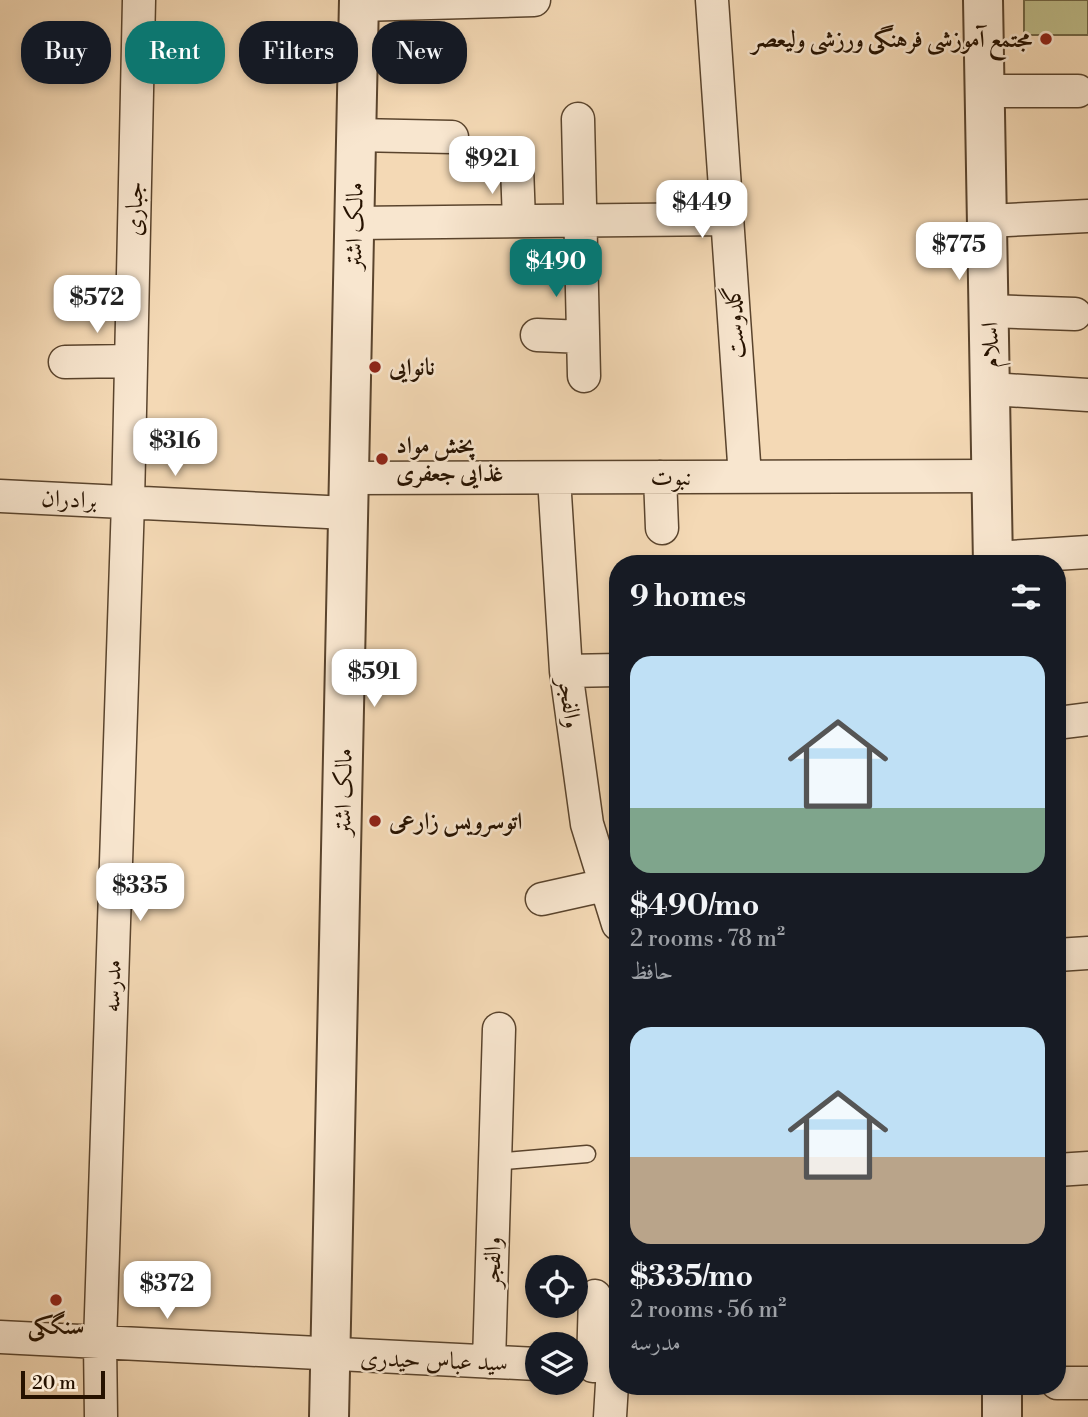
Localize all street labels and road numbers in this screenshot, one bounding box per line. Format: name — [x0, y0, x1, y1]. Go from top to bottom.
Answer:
street label: جباری — [120, 181, 150, 237]
street label: مالک اشتر — [339, 182, 371, 273]
street label: گلدوست — [716, 284, 753, 360]
street label: اسلام — [976, 321, 1011, 368]
street label: نبوت — [650, 463, 692, 493]
street label: برادران — [40, 484, 98, 516]
street label: والفجر — [550, 673, 587, 730]
street label: مالک اشتر — [328, 748, 360, 839]
street label: مدرسه — [97, 959, 129, 1013]
street label: والفجر — [477, 1236, 509, 1291]
street label: سید عباس حیدری — [359, 1343, 508, 1379]

